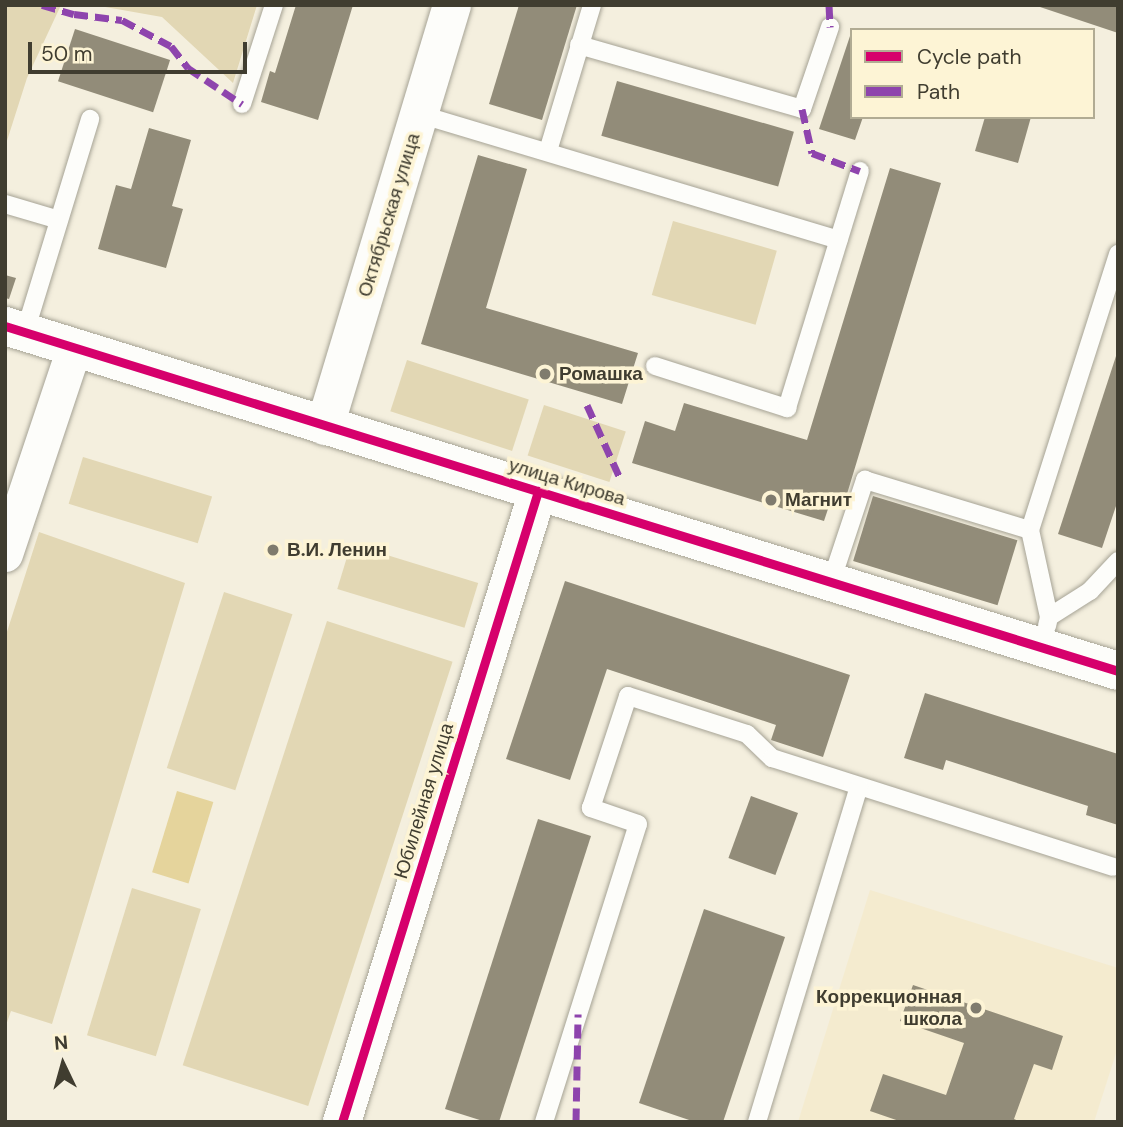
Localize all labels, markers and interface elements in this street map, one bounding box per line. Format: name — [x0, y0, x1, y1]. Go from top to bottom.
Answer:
scale bar — [32, 28, 250, 72]
legend — [850, 28, 1095, 119]
text: 50 m — [41, 40, 92, 68]
text: Cycle path — [917, 43, 1022, 71]
text: Path — [917, 78, 960, 106]
street label: Октябрьская улица — [353, 130, 425, 300]
place label: Ромашка — [559, 363, 643, 385]
marker: Ромашка — [537, 366, 553, 382]
street label: улица Кирова — [506, 453, 628, 511]
place label: Магнит — [785, 489, 852, 511]
marker: Магнит — [763, 492, 779, 508]
place label: В.И. Ленин — [287, 539, 387, 561]
marker: В.И. Ленин — [265, 542, 281, 558]
street label: Юбилейная улица — [389, 720, 459, 882]
place label: Коррекционная школа — [816, 986, 962, 1030]
marker: Коррекционная школа — [968, 1000, 984, 1016]
north arrow — [28, 1029, 98, 1099]
text: N — [53, 1030, 69, 1056]

